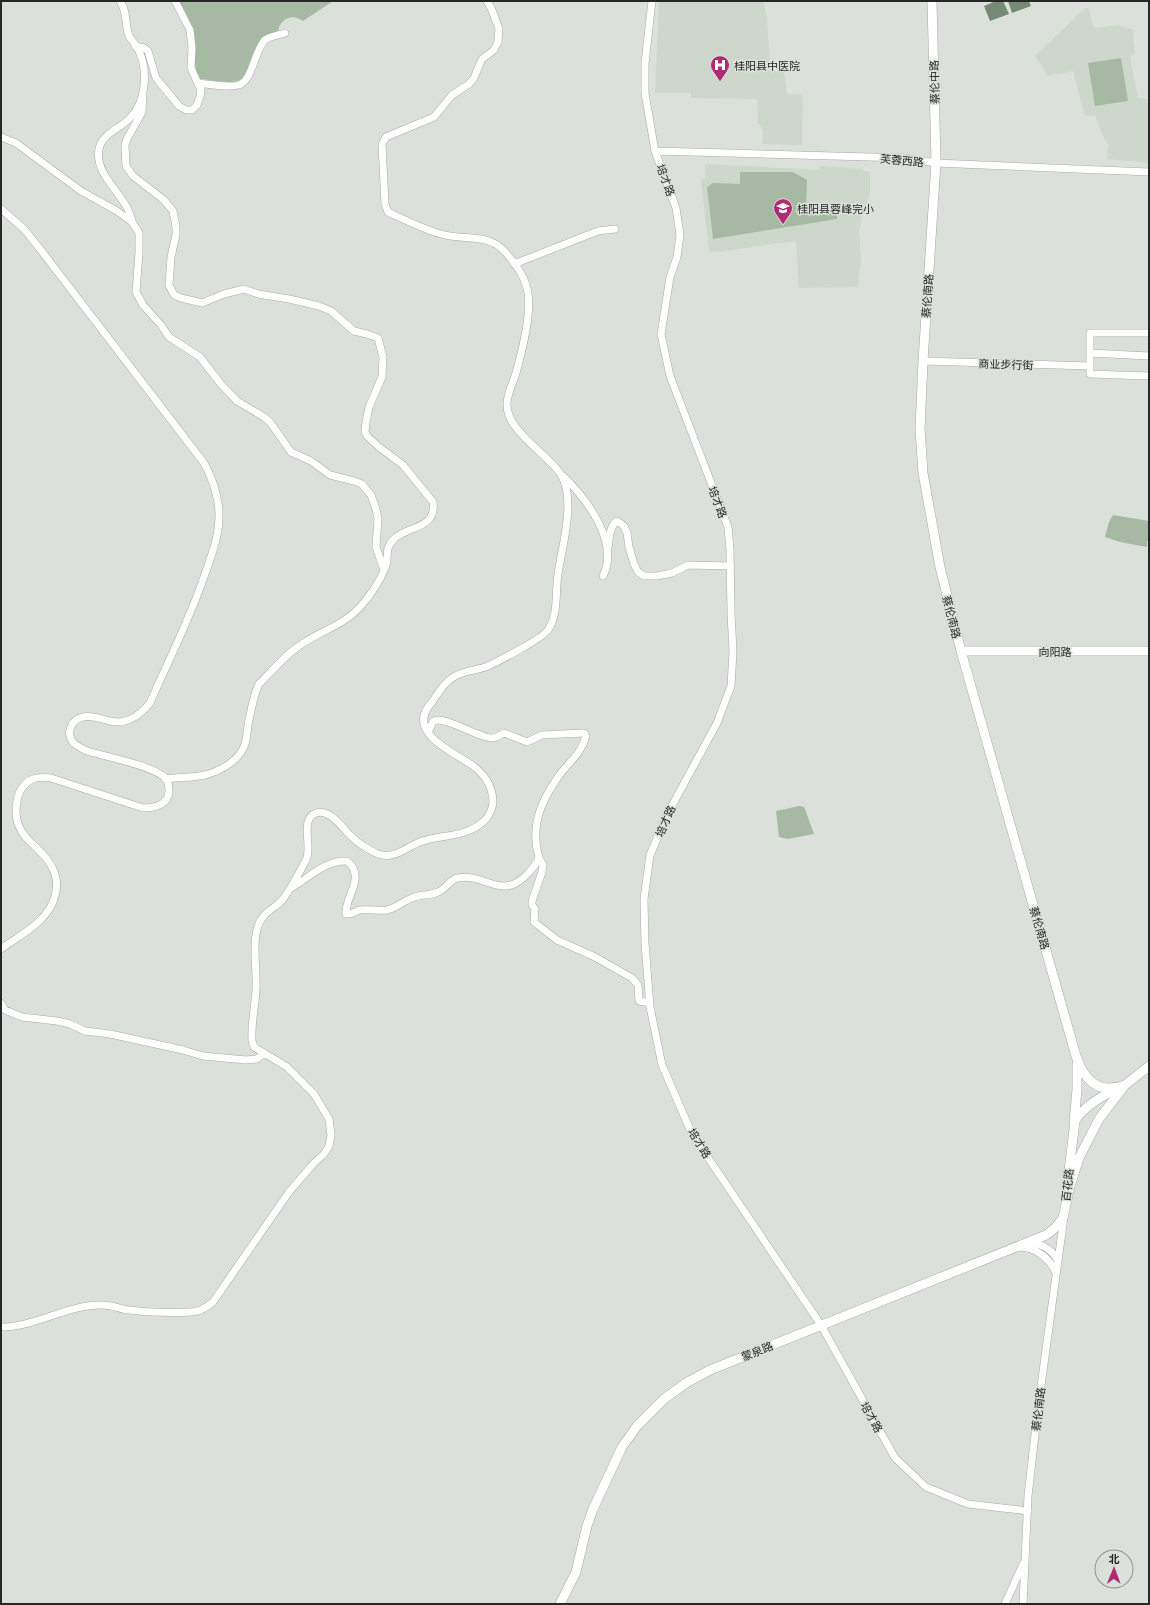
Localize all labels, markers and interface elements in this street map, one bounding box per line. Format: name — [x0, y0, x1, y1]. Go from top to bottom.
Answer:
hospital icon: 桂阳县中医院 — [709, 54, 731, 82]
place label: 桂阳县中医院 — [734, 59, 800, 72]
street label: 蔡伦中路 — [927, 60, 941, 104]
street label: 芙蓉西路 — [880, 152, 924, 168]
street label: 培才路 — [654, 162, 678, 198]
school or university icon: 桂阳县蓉峰完小 — [772, 197, 794, 225]
place label: 桂阳县蓉峰完小 — [797, 202, 874, 215]
street label: 蔡伦南路 — [919, 274, 935, 318]
street label: 商业步行街 — [978, 357, 1034, 371]
street label: 培才路 — [706, 484, 730, 520]
street label: 蔡伦南路 — [940, 594, 964, 640]
street label: 向阳路 — [1039, 645, 1072, 658]
street label: 培才路 — [652, 803, 678, 839]
street label: 蔡伦南路 — [1028, 905, 1052, 951]
street label: 培才路 — [686, 1126, 714, 1160]
street label: 百花路 — [1059, 1168, 1075, 1202]
street label: 蒙泉路 — [739, 1339, 775, 1363]
street label: 蔡伦南路 — [1029, 1386, 1047, 1432]
street label: 培才路 — [858, 1399, 886, 1435]
north arrow — [1094, 1549, 1134, 1589]
text: 北 — [1109, 1552, 1120, 1565]

